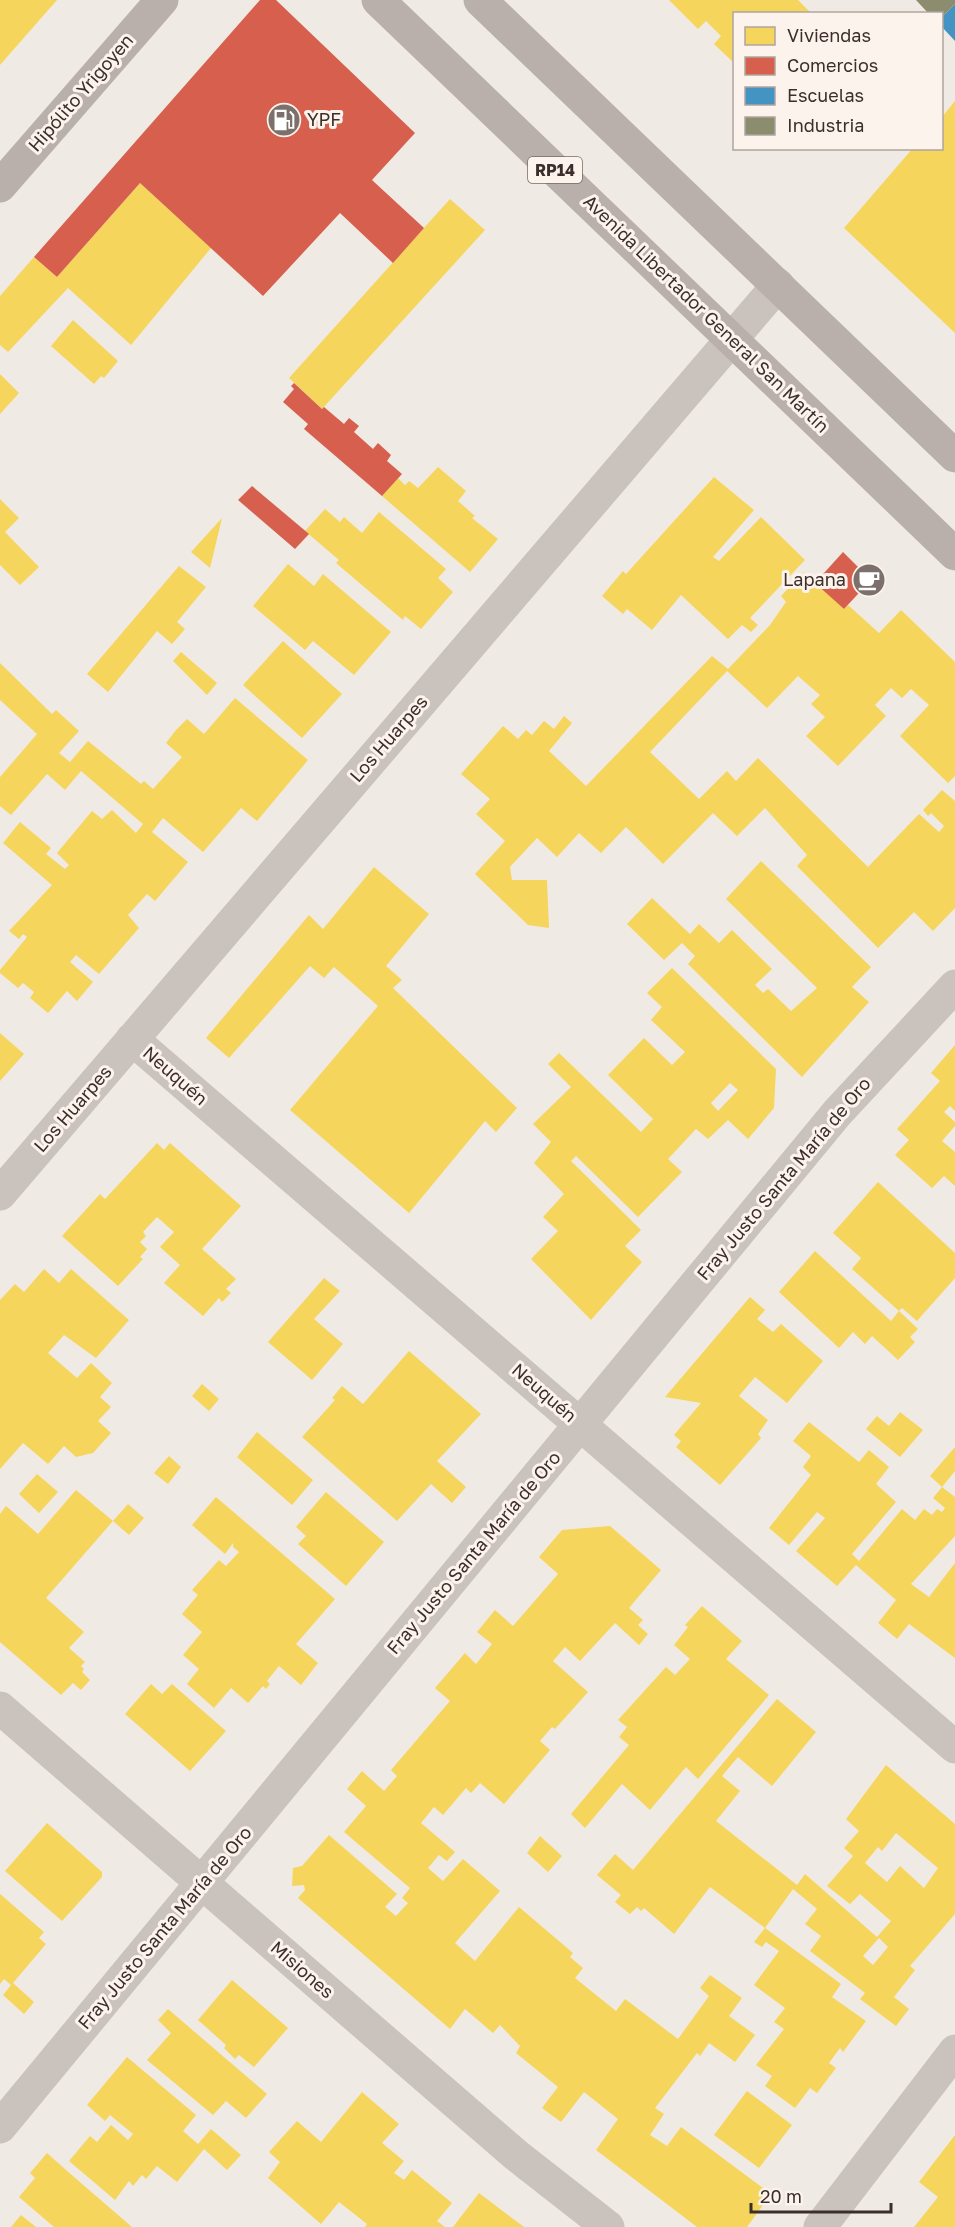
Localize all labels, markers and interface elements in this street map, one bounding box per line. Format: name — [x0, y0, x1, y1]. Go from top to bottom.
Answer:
legend — [733, 12, 943, 150]
text: Viviendas — [787, 24, 871, 46]
street label: Hipólito Yrigoyen — [23, 29, 137, 156]
text: Comercios — [787, 54, 878, 76]
text: Escuelas — [787, 84, 864, 106]
fuel station icon: YPF — [266, 102, 302, 138]
place label: YPF — [307, 108, 341, 130]
text: Industria — [787, 114, 864, 136]
road number: RP14 — [528, 157, 582, 183]
street label: Avenida Libertador General San Martín — [579, 190, 834, 437]
cafe icon: Lapana — [851, 562, 887, 598]
place label: Lapana — [783, 568, 846, 590]
street label: Los Huarpes — [345, 690, 432, 786]
street label: Neuquén — [139, 1041, 212, 1109]
street label: Los Huarpes — [29, 1060, 116, 1156]
street label: Fray Justo Santa María de Oro — [692, 1072, 875, 1284]
street label: Neuquén — [508, 1358, 581, 1426]
street label: Fray Justo Santa María de Oro — [382, 1446, 565, 1658]
street label: Fray Justo Santa María de Oro — [73, 1821, 256, 2033]
street label: Misiones — [267, 1936, 339, 2003]
scale bar — [751, 2176, 890, 2214]
text: 20 m — [760, 2185, 802, 2207]

